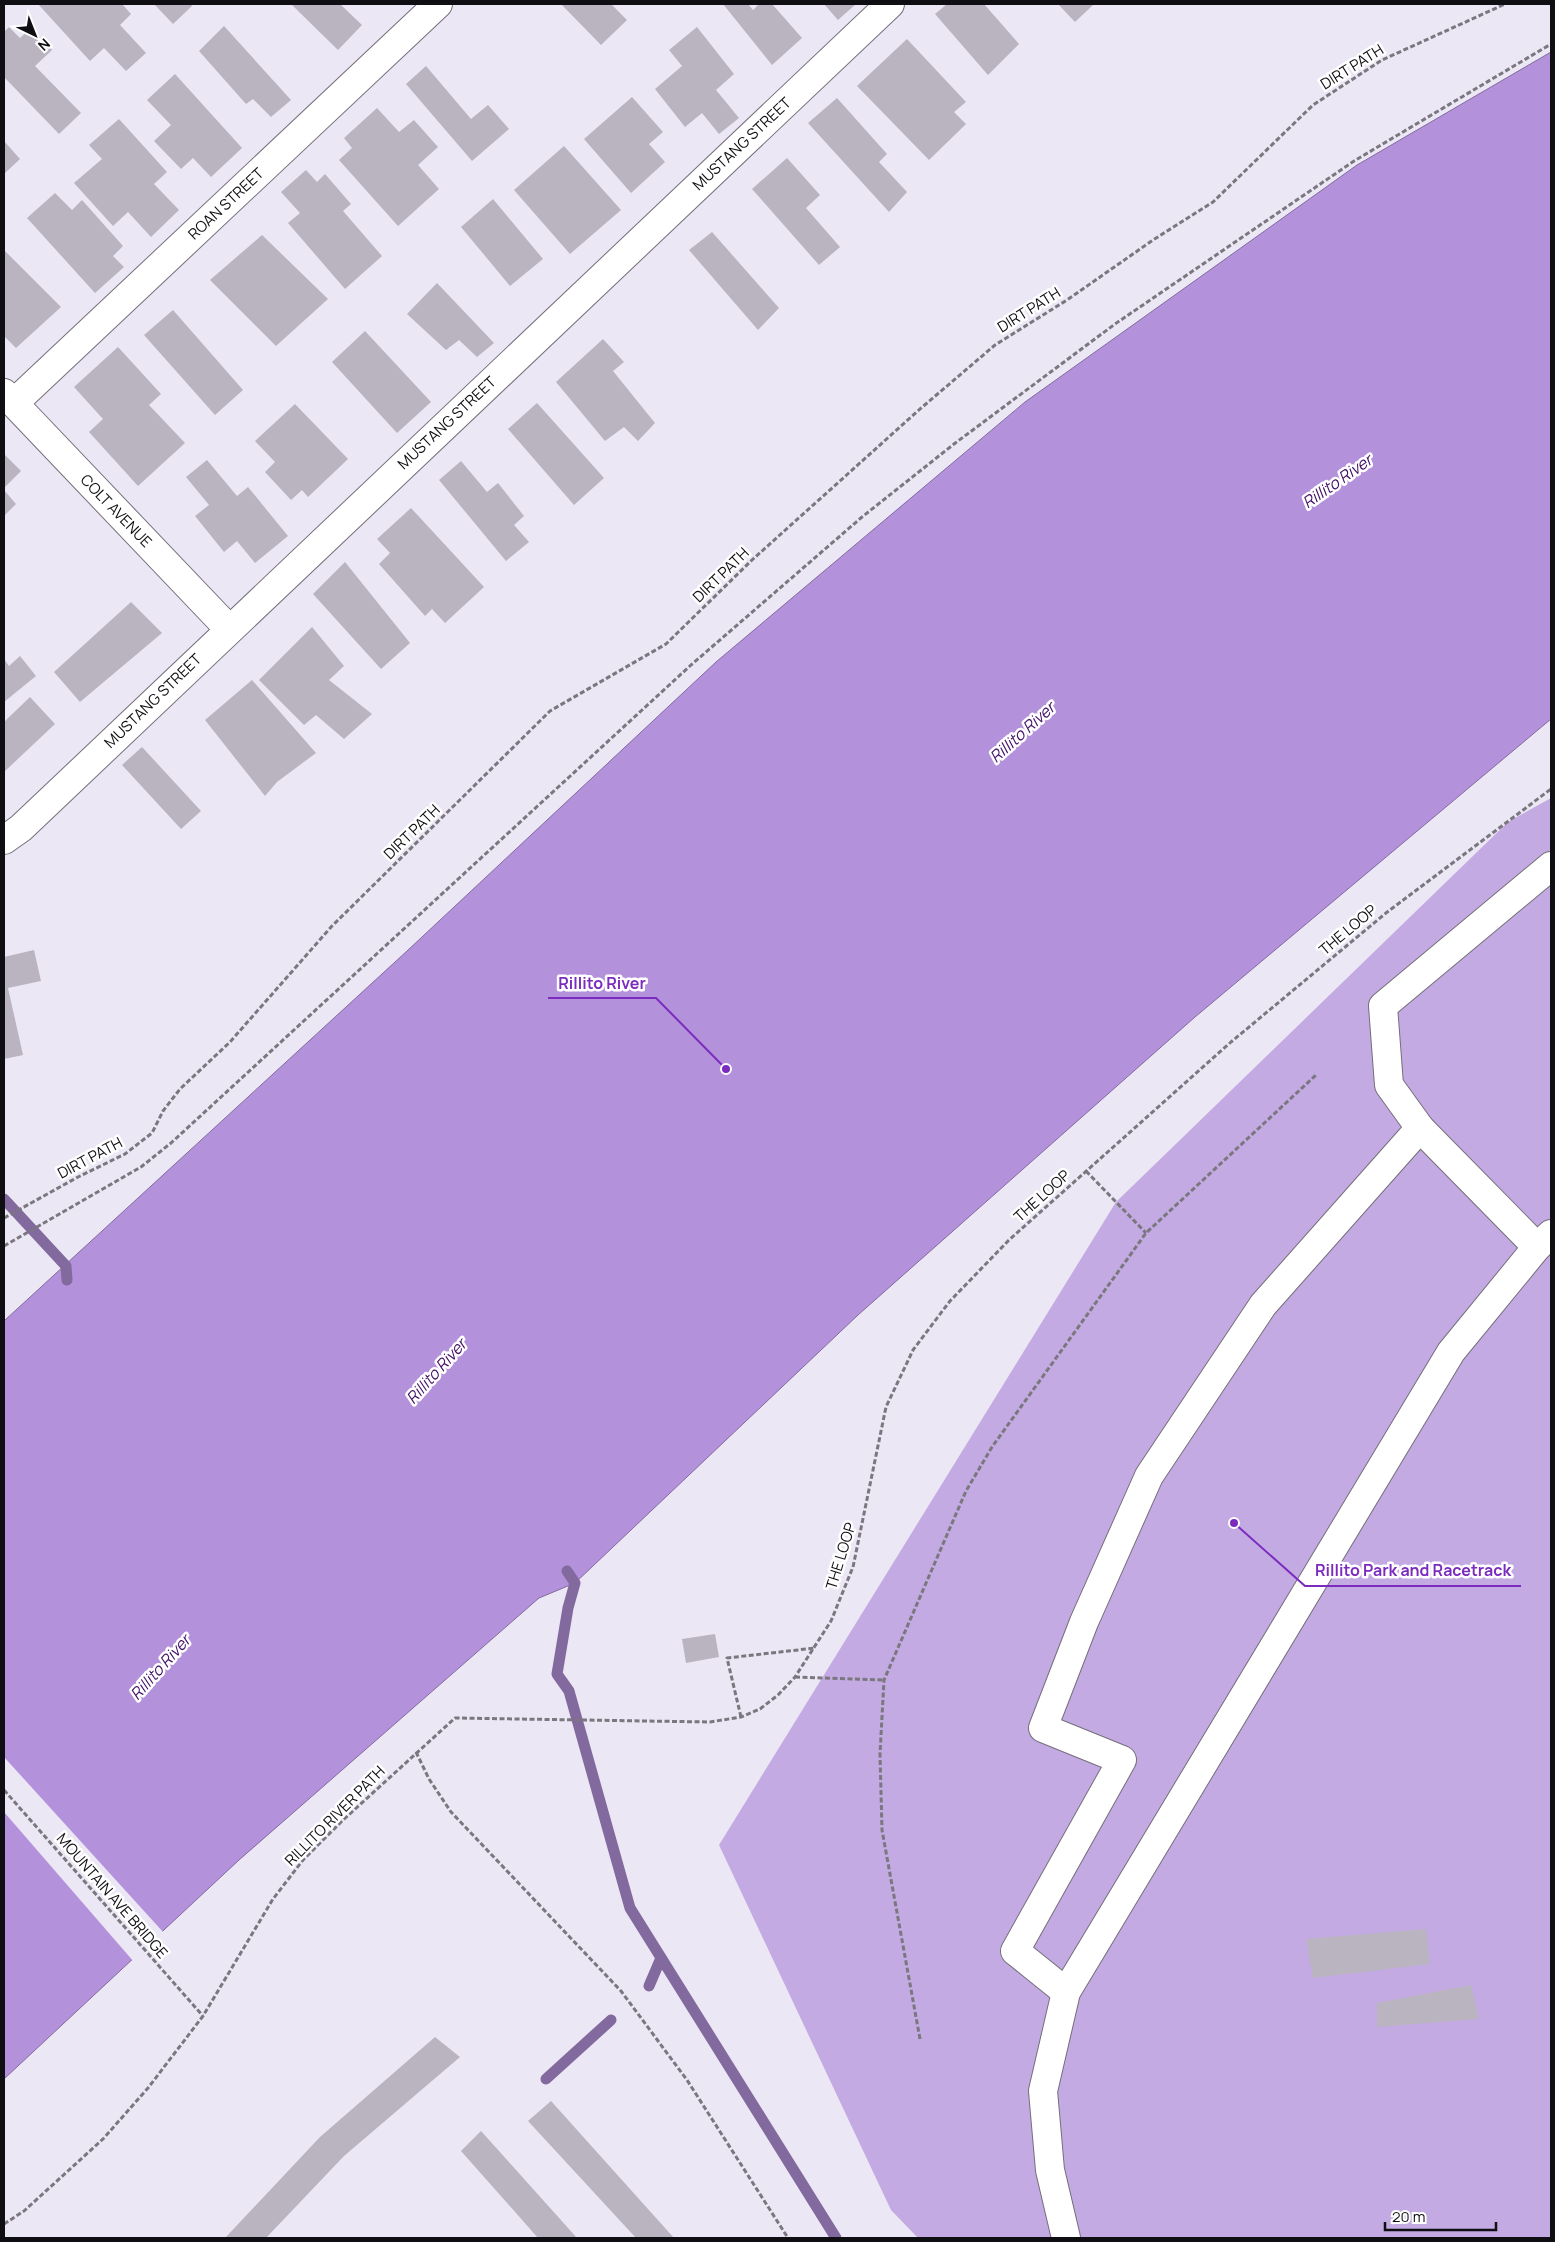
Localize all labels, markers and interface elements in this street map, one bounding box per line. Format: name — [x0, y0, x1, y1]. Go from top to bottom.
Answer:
north arrow — [10, 10, 60, 60]
text: N — [34, 34, 54, 55]
street label: DIRT PATH — [1316, 39, 1387, 94]
street label: MUSTANG STREET — [688, 92, 796, 195]
street label: ROAN STREET — [183, 163, 268, 244]
street label: DIRT PATH — [993, 282, 1064, 337]
street label: MUSTANG STREET — [393, 371, 501, 474]
water label: Rillito River — [1298, 448, 1378, 513]
street label: COLT AVENUE — [76, 469, 157, 552]
street label: DIRT PATH — [688, 543, 753, 607]
street label: MUSTANG STREET — [99, 649, 206, 753]
water label: Rillito River — [985, 695, 1061, 767]
street label: DIRT PATH — [379, 800, 444, 864]
street label: THE LOOP — [1315, 899, 1381, 960]
callout: Rillito River — [548, 967, 656, 998]
text: Rillito River — [558, 972, 646, 994]
street label: DIRT PATH — [54, 1132, 126, 1183]
street label: THE LOOP — [1009, 1165, 1074, 1226]
water label: Rillito River — [401, 1332, 473, 1408]
street label: THE LOOP — [820, 1520, 861, 1592]
callout: Rillito Park and Racetrack — [1305, 1555, 1521, 1586]
text: Rillito Park and Racetrack — [1315, 1559, 1511, 1581]
water label: Rillito River — [125, 1628, 197, 1704]
street label: RILLITO RIVER PATH — [280, 1761, 389, 1870]
street label: MOUNTAIN AVE BRIDGE — [52, 1829, 173, 1963]
scale bar — [1385, 2200, 1496, 2232]
text: 20 m — [1392, 2206, 1425, 2227]

